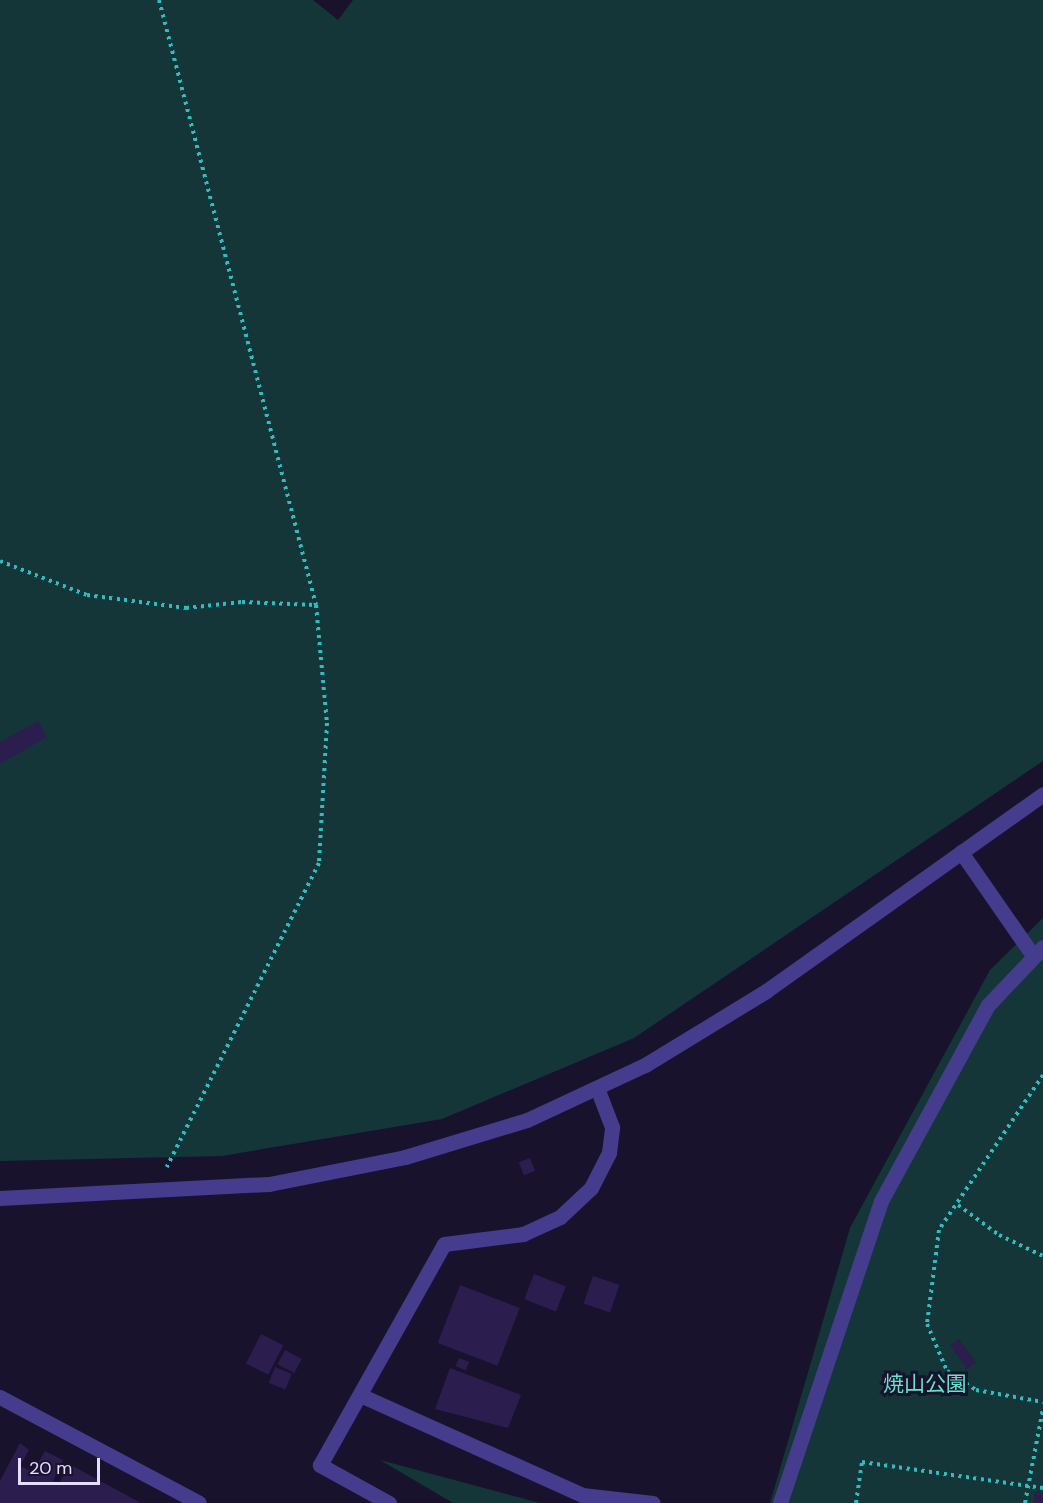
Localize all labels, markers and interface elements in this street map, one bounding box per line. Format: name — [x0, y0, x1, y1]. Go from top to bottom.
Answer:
park label: 焼山公園 — [883, 1371, 967, 1397]
scale bar — [21, 1446, 104, 1484]
text: 20 m — [29, 1456, 72, 1480]

